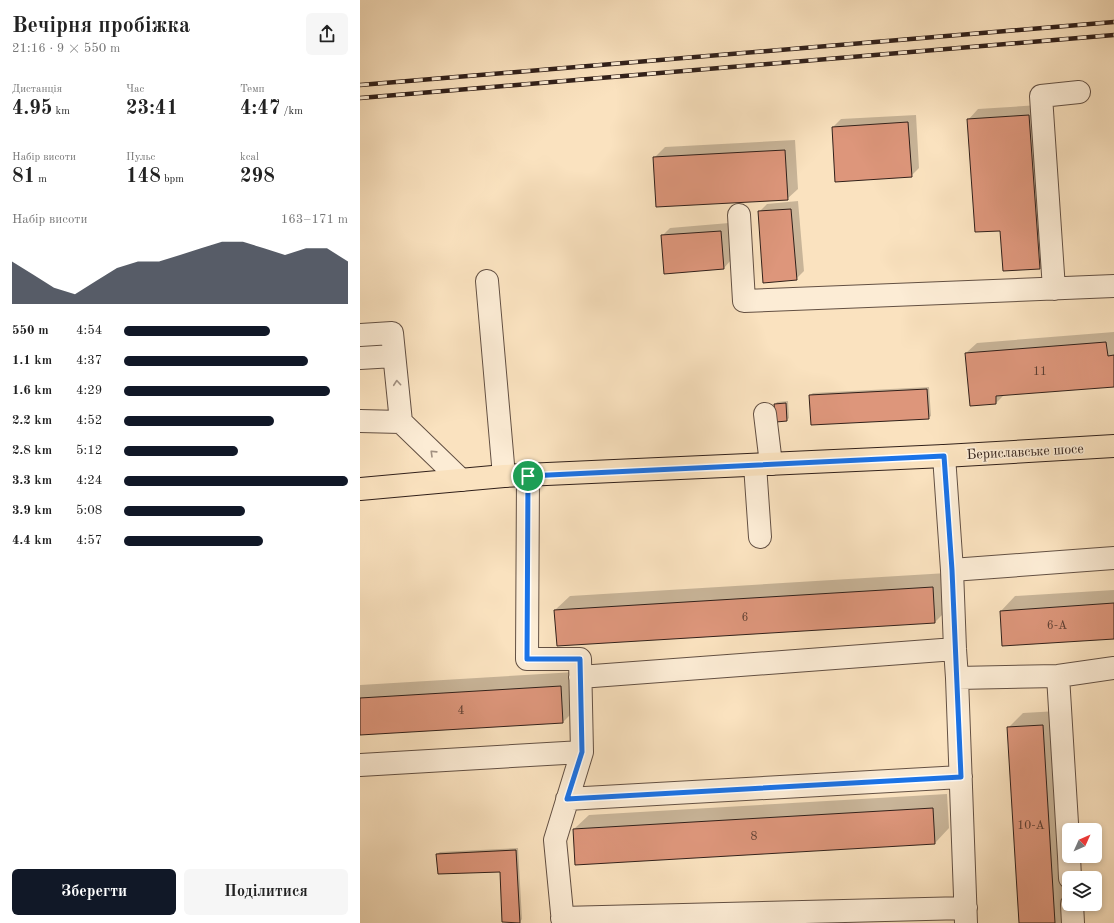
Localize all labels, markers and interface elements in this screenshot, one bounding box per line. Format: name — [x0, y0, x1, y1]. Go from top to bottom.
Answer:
button: share — [306, 13, 348, 55]
text: Вечірня пробіжка — [12, 15, 190, 37]
text: 21:16 · 9 × 550 m — [12, 42, 120, 55]
text: Дистанція — [12, 84, 62, 95]
text: Час — [126, 84, 144, 95]
text: Темп — [240, 84, 265, 95]
text: 4.95 — [12, 99, 52, 119]
text: 23:41 — [126, 99, 178, 119]
text: 4:47 — [240, 99, 280, 119]
text: km — [52, 106, 70, 117]
text: /km — [280, 106, 303, 117]
text: Набір висоти — [12, 152, 76, 163]
text: Пульс — [126, 152, 155, 163]
text: kcal — [240, 152, 259, 163]
text: 81 — [12, 167, 35, 187]
text: 148 — [126, 167, 161, 187]
text: 298 — [240, 167, 275, 187]
text: m — [35, 174, 47, 185]
text: bpm — [161, 174, 184, 185]
text: Набір висоти — [12, 213, 87, 226]
text: 163–171 m — [281, 213, 348, 226]
text: 550 m — [12, 324, 49, 337]
text: 4:54 — [76, 324, 102, 337]
text: 1.1 km — [12, 354, 52, 367]
text: 4:37 — [76, 354, 102, 367]
house number: 11 — [1033, 366, 1047, 378]
one-way arrow — [393, 380, 402, 386]
text: 1.6 km — [12, 384, 52, 397]
text: 4:29 — [76, 384, 102, 397]
text: 2.2 km — [12, 414, 52, 427]
text: 4:52 — [76, 414, 102, 427]
street label: Бериславське шосе — [966, 442, 1084, 462]
text: 2.8 km — [12, 444, 52, 457]
text: 5:12 — [76, 444, 102, 457]
one-way arrow — [430, 450, 438, 458]
pin — [511, 459, 545, 493]
icon: arrive — [517, 465, 539, 487]
text: 3.3 km — [12, 474, 52, 487]
text: 4:24 — [76, 474, 102, 487]
text: 3.9 km — [12, 504, 52, 517]
text: 5:08 — [76, 504, 102, 517]
text: 4.4 km — [12, 534, 52, 547]
text: 4:57 — [76, 534, 102, 547]
house number: 6 — [742, 612, 749, 624]
house number: 6-А — [1047, 620, 1067, 632]
house number: 4 — [458, 705, 465, 717]
house number: 10-А — [1017, 820, 1045, 832]
north arrow — [1062, 823, 1102, 863]
map controls — [1062, 823, 1102, 911]
house number: 8 — [751, 831, 758, 843]
button: Зберегти — [12, 869, 176, 915]
button: Поділитися — [184, 869, 348, 915]
button: layers — [1062, 871, 1102, 911]

